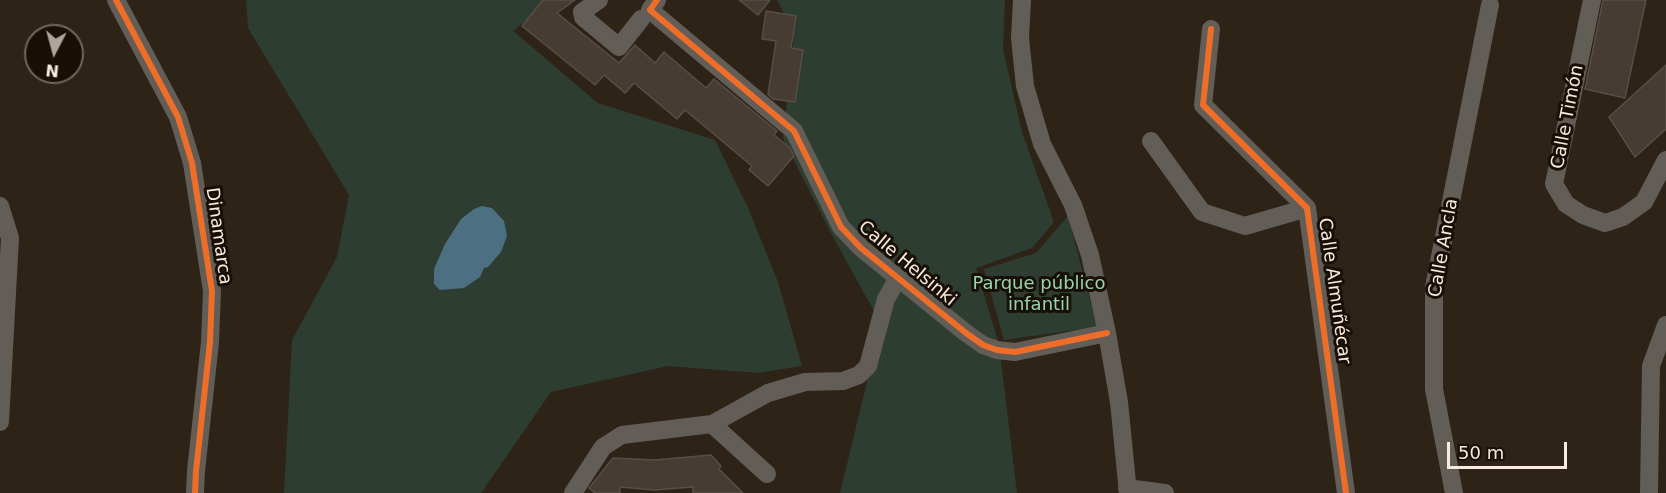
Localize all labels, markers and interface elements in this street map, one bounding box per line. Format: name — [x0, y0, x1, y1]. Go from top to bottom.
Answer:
north arrow — [24, 24, 84, 84]
text: N — [45, 60, 60, 81]
street label: Calle Timón — [1547, 63, 1589, 171]
street label: Dinamarca — [200, 186, 236, 286]
street label: Calle Ancla — [1425, 197, 1463, 299]
street label: Calle Almuñécar — [1313, 216, 1355, 366]
street label: Calle Helsinki — [854, 217, 960, 311]
park label: Parque público infantil — [973, 273, 1105, 316]
scale bar — [1450, 430, 1570, 468]
text: 50 m — [1458, 442, 1504, 463]

